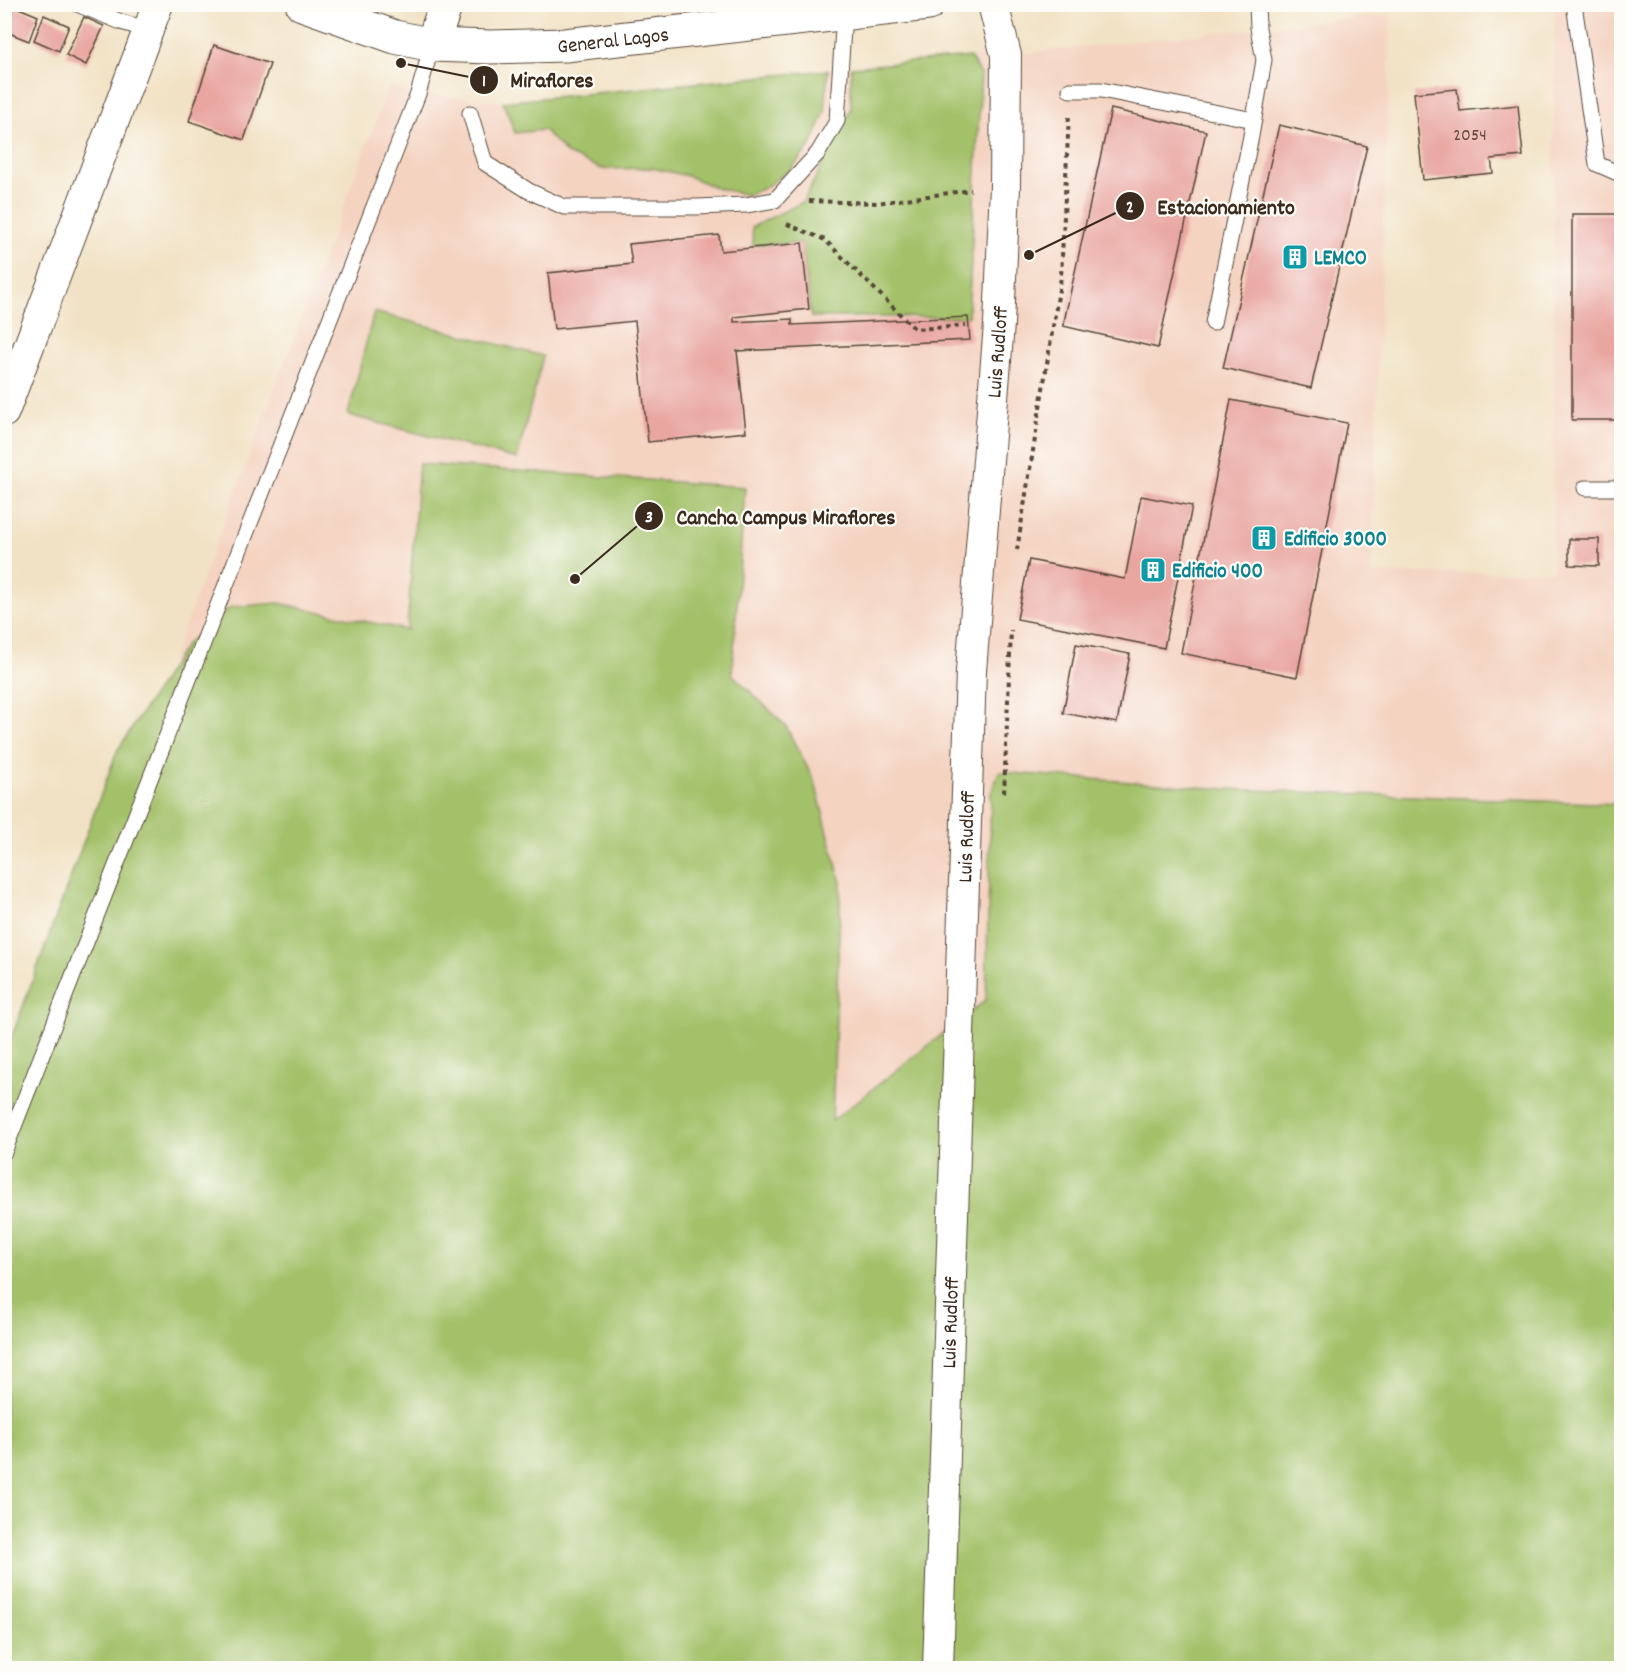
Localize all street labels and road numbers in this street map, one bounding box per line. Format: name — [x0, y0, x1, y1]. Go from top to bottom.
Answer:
street label: General Lagos — [557, 21, 671, 63]
street label: Luis Rudloff — [981, 305, 1018, 399]
street label: Luis Rudloff — [952, 790, 985, 883]
street label: Luis Rudloff — [936, 1275, 969, 1369]

